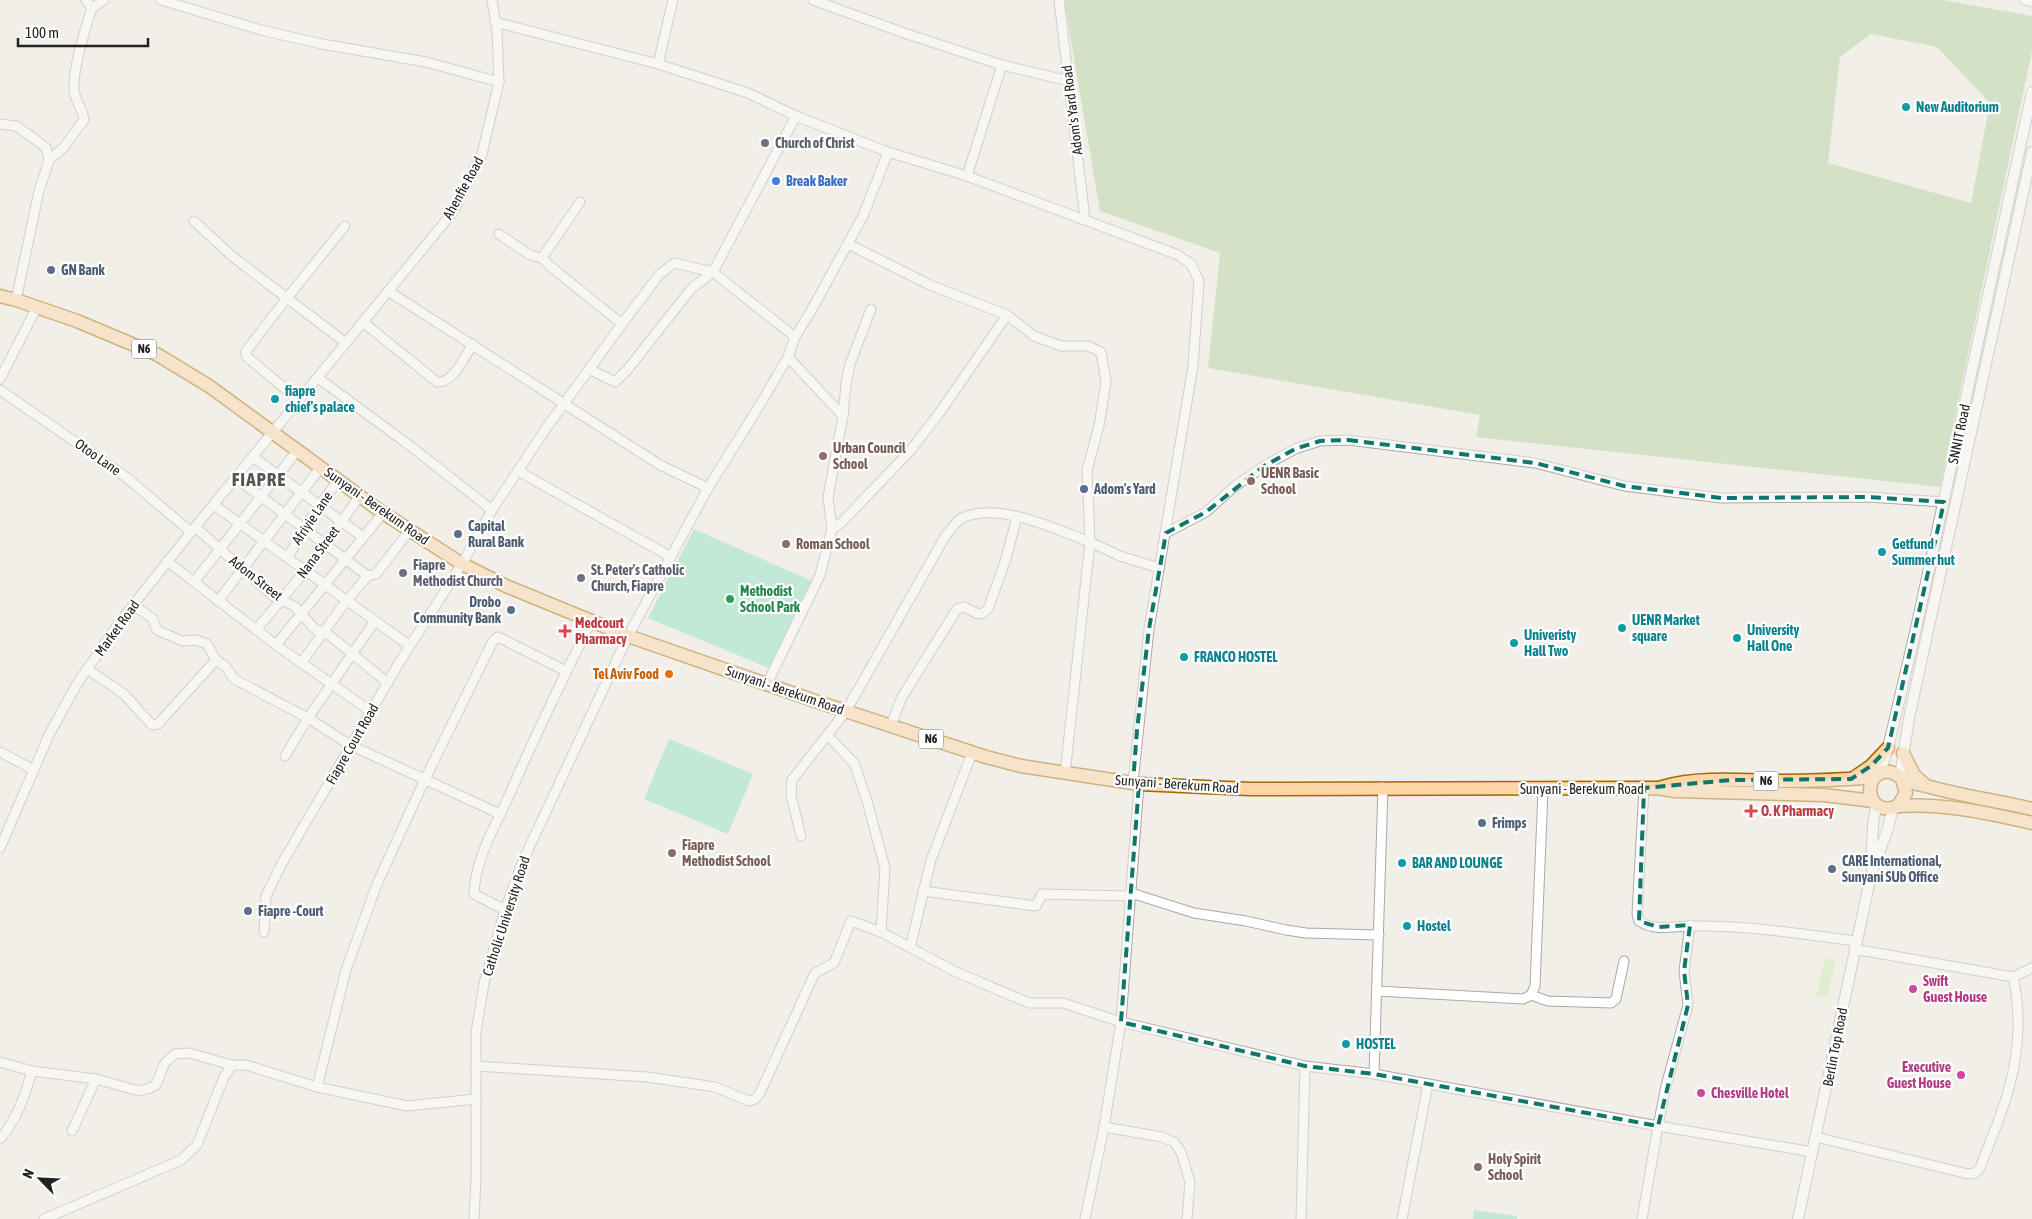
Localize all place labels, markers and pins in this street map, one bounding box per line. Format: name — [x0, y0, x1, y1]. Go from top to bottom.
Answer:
place label: New Auditorium — [1916, 99, 1999, 115]
marker: New Auditorium — [1900, 101, 1912, 113]
place label: Church of Christ — [775, 135, 855, 151]
marker: Church of Christ — [759, 137, 771, 149]
place label: Break Baker — [786, 173, 848, 189]
marker: Break Baker — [770, 175, 782, 187]
place label: GN Bank — [61, 262, 106, 278]
marker: GN Bank — [45, 264, 57, 276]
place label: fiapre chief's palace — [284, 383, 355, 415]
marker: fiapre chief's palace — [269, 393, 281, 405]
place label: Urban Council School — [833, 440, 906, 472]
marker: Urban Council School — [817, 450, 829, 462]
place label: UENR Basic School — [1261, 465, 1320, 497]
marker: UENR Basic School — [1245, 475, 1257, 487]
place label: Adom's Yard — [1093, 481, 1156, 497]
marker: Adom's Yard — [1078, 483, 1090, 495]
place label: Capital Rural Bank — [468, 518, 525, 550]
marker: Capital Rural Bank — [452, 528, 464, 540]
place label: Roman School — [796, 536, 870, 552]
place label: Getfund Summer hut — [1892, 536, 1955, 568]
marker: Roman School — [780, 538, 792, 550]
marker: Getfund Summer hut — [1876, 546, 1888, 558]
place label: Fiapre Methodist Church — [413, 557, 503, 589]
place label: St. Peter's Catholic Church, Fiapre — [591, 562, 685, 594]
marker: Fiapre Methodist Church — [397, 567, 409, 579]
marker: St. Peter's Catholic Church, Fiapre — [575, 572, 587, 584]
place label: Methodist School Park — [740, 583, 801, 615]
marker: Methodist School Park — [724, 593, 736, 605]
place label: Drobo Community Bank — [413, 594, 502, 626]
marker: Drobo Community Bank — [505, 604, 517, 616]
place label: UENR Market square — [1632, 612, 1700, 644]
place label: Medcourt Pharmacy — [575, 615, 627, 647]
marker: UENR Market square — [1616, 622, 1628, 634]
place label: University Hall One — [1747, 622, 1800, 654]
marker: Medcourt Pharmacy — [559, 625, 571, 637]
place label: Univeristy Hall Two — [1524, 627, 1577, 659]
marker: University Hall One — [1731, 632, 1743, 644]
marker: Univeristy Hall Two — [1508, 637, 1520, 649]
place label: FRANCO HOSTEL — [1194, 649, 1278, 665]
marker: FRANCO HOSTEL — [1178, 651, 1190, 663]
place label: Tel Aviv Food — [593, 666, 659, 682]
marker: Tel Aviv Food — [663, 668, 675, 680]
place label: O. K Pharmacy — [1761, 803, 1834, 819]
marker: O. K Pharmacy — [1745, 805, 1757, 817]
place label: Frimps — [1492, 815, 1526, 831]
marker: Frimps — [1476, 817, 1488, 829]
place label: Fiapre Methodist School — [682, 837, 771, 869]
marker: Fiapre Methodist School — [666, 847, 678, 859]
place label: CARE International, Sunyani SUb Office — [1842, 853, 1942, 885]
place label: BAR AND LOUNGE — [1412, 855, 1503, 871]
marker: BAR AND LOUNGE — [1396, 857, 1408, 869]
marker: CARE International, Sunyani SUb Office — [1826, 863, 1838, 875]
place label: Fiapre -Court — [258, 903, 324, 919]
marker: Fiapre -Court — [242, 905, 254, 917]
place label: Hostel — [1417, 918, 1451, 934]
marker: Hostel — [1401, 920, 1413, 932]
place label: Swift Guest House — [1923, 973, 1987, 1005]
marker: Swift Guest House — [1907, 983, 1919, 995]
place label: HOSTEL — [1356, 1036, 1396, 1052]
marker: HOSTEL — [1340, 1038, 1352, 1050]
place label: Executive Guest House — [1887, 1059, 1951, 1091]
marker: Executive Guest House — [1955, 1069, 1967, 1081]
place label: Chesville Hotel — [1711, 1085, 1789, 1101]
marker: Chesville Hotel — [1695, 1087, 1707, 1099]
place label: Holy Spirit School — [1488, 1151, 1541, 1183]
marker: Holy Spirit School — [1472, 1161, 1484, 1173]

